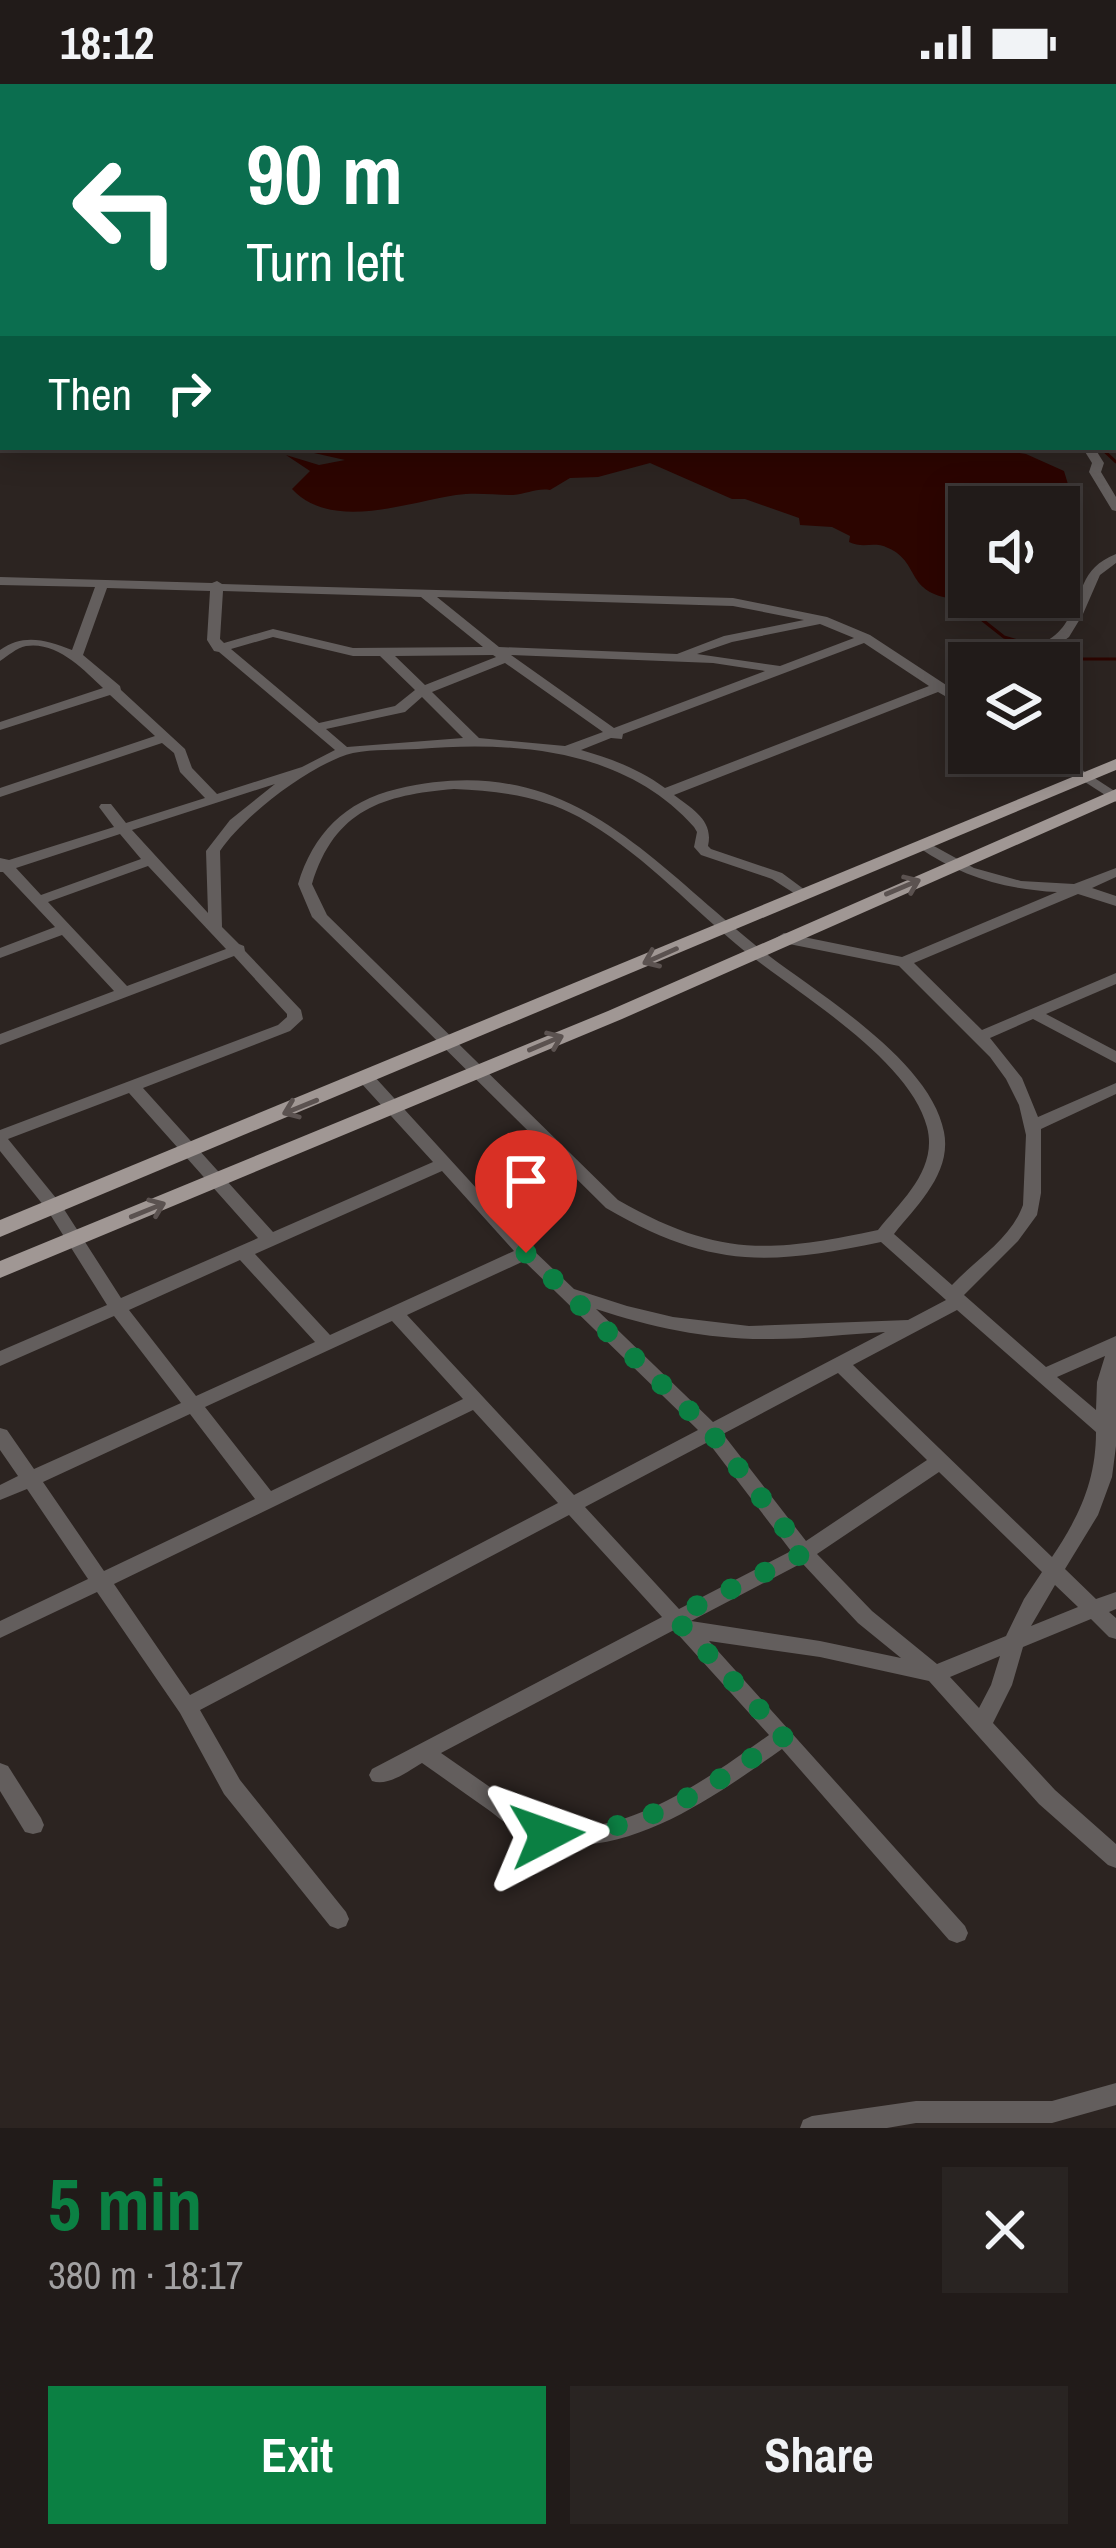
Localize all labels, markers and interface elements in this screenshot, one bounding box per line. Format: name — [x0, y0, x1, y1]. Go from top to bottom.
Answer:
text: 18:12 — [60, 12, 154, 73]
text: 90 m — [246, 117, 403, 230]
icon: left — [48, 132, 204, 288]
text: Turn left — [246, 225, 405, 298]
icon: right — [156, 360, 222, 426]
text: Then — [48, 363, 132, 424]
map controls — [948, 486, 1080, 774]
button: sound — [948, 486, 1080, 618]
button: layers — [948, 642, 1080, 774]
one-way arrow — [884, 875, 921, 896]
one-way arrow — [642, 946, 678, 968]
one-way arrow — [527, 1031, 564, 1052]
one-way arrow — [282, 1097, 319, 1119]
pin — [475, 1130, 577, 1253]
icon: arrive — [493, 1148, 559, 1214]
one-way arrow — [128, 1198, 165, 1220]
position arrow — [484, 1772, 610, 1898]
text: 5 min — [48, 2155, 202, 2252]
button: close — [942, 2167, 1068, 2293]
text: 380 m · 18:17 — [48, 2249, 244, 2301]
button: Exit — [48, 2386, 546, 2524]
button: Share — [570, 2386, 1068, 2524]

